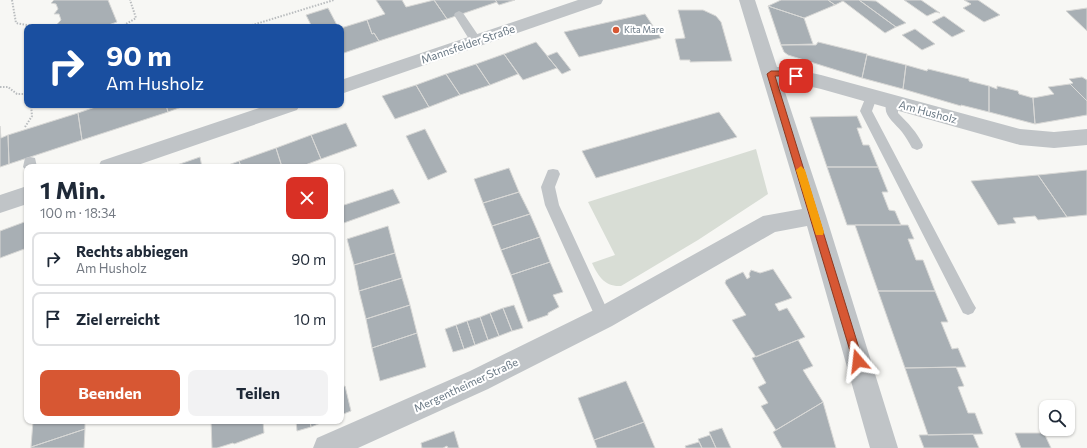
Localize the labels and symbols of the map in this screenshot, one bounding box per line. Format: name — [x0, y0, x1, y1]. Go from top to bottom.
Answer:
street label: Mannsfelder Straße — [419, 21, 517, 66]
place label: Kita Mare — [624, 24, 664, 35]
marker: Kita Mare — [611, 25, 621, 35]
pin — [779, 59, 813, 93]
street label: Am Husholz — [898, 97, 959, 126]
position arrow — [837, 340, 879, 382]
street label: Mergentheimer Straße — [412, 355, 520, 414]

